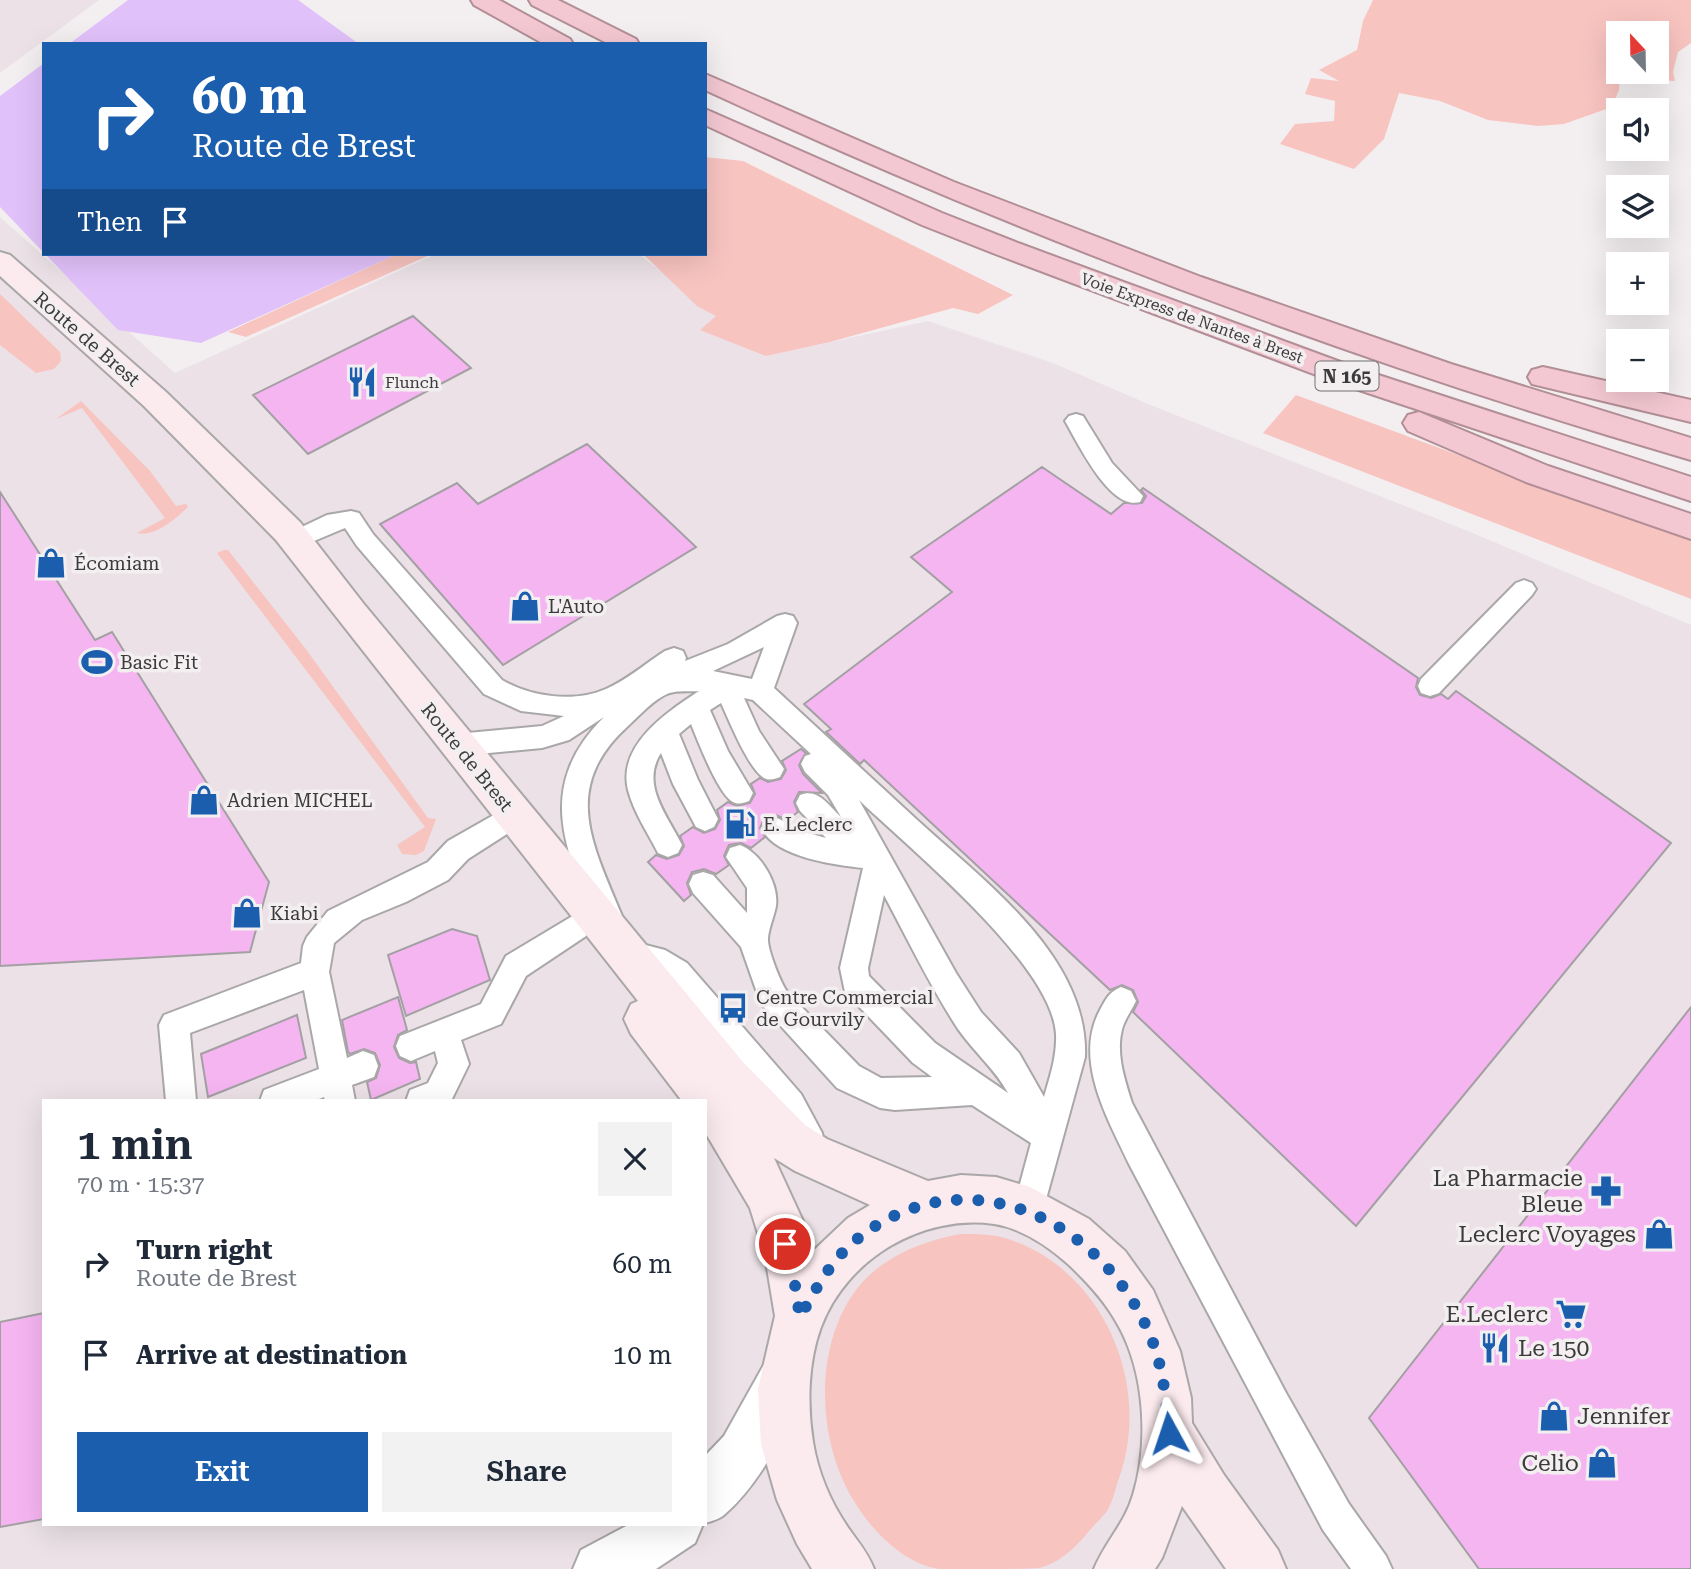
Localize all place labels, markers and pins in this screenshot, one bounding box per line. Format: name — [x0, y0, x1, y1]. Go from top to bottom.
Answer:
restaurant icon: Flunch — [345, 365, 379, 399]
place label: Flunch — [385, 373, 439, 392]
shop icon: Écomiam — [34, 546, 68, 580]
place label: Écomiam — [74, 552, 160, 575]
shop icon: L'Auto — [508, 589, 542, 623]
place label: L'Auto — [548, 595, 604, 618]
sports icon: Basic Fit — [80, 645, 114, 679]
place label: Basic Fit — [120, 651, 198, 674]
shop icon: Adrien MICHEL — [187, 783, 221, 817]
place label: Adrien MICHEL — [227, 789, 372, 812]
fuel station icon: E. Leclerc — [723, 807, 757, 841]
place label: E. Leclerc — [763, 813, 852, 836]
shop icon: Kiabi — [230, 896, 264, 930]
place label: Kiabi — [270, 902, 319, 925]
place label: Centre Commercial de Gourvily — [756, 986, 933, 1031]
bus stop icon: Centre Commercial de Gourvily — [716, 991, 750, 1025]
place label: La Pharmacie Bleue — [1433, 1165, 1583, 1218]
pharmacy icon: La Pharmacie Bleue — [1589, 1174, 1623, 1208]
pin — [755, 1214, 815, 1274]
shop icon: Leclerc Voyages — [1642, 1217, 1676, 1251]
place label: Leclerc Voyages — [1458, 1221, 1636, 1248]
supermarket icon: E.Leclerc — [1554, 1297, 1588, 1331]
place label: E.Leclerc — [1446, 1301, 1548, 1328]
restaurant icon: Le 150 — [1478, 1331, 1512, 1365]
place label: Le 150 — [1518, 1335, 1590, 1362]
shop icon: Jennifer — [1537, 1399, 1571, 1433]
place label: Jennifer — [1577, 1403, 1670, 1430]
shop icon: Celio — [1585, 1446, 1619, 1480]
place label: Celio — [1521, 1450, 1579, 1477]

